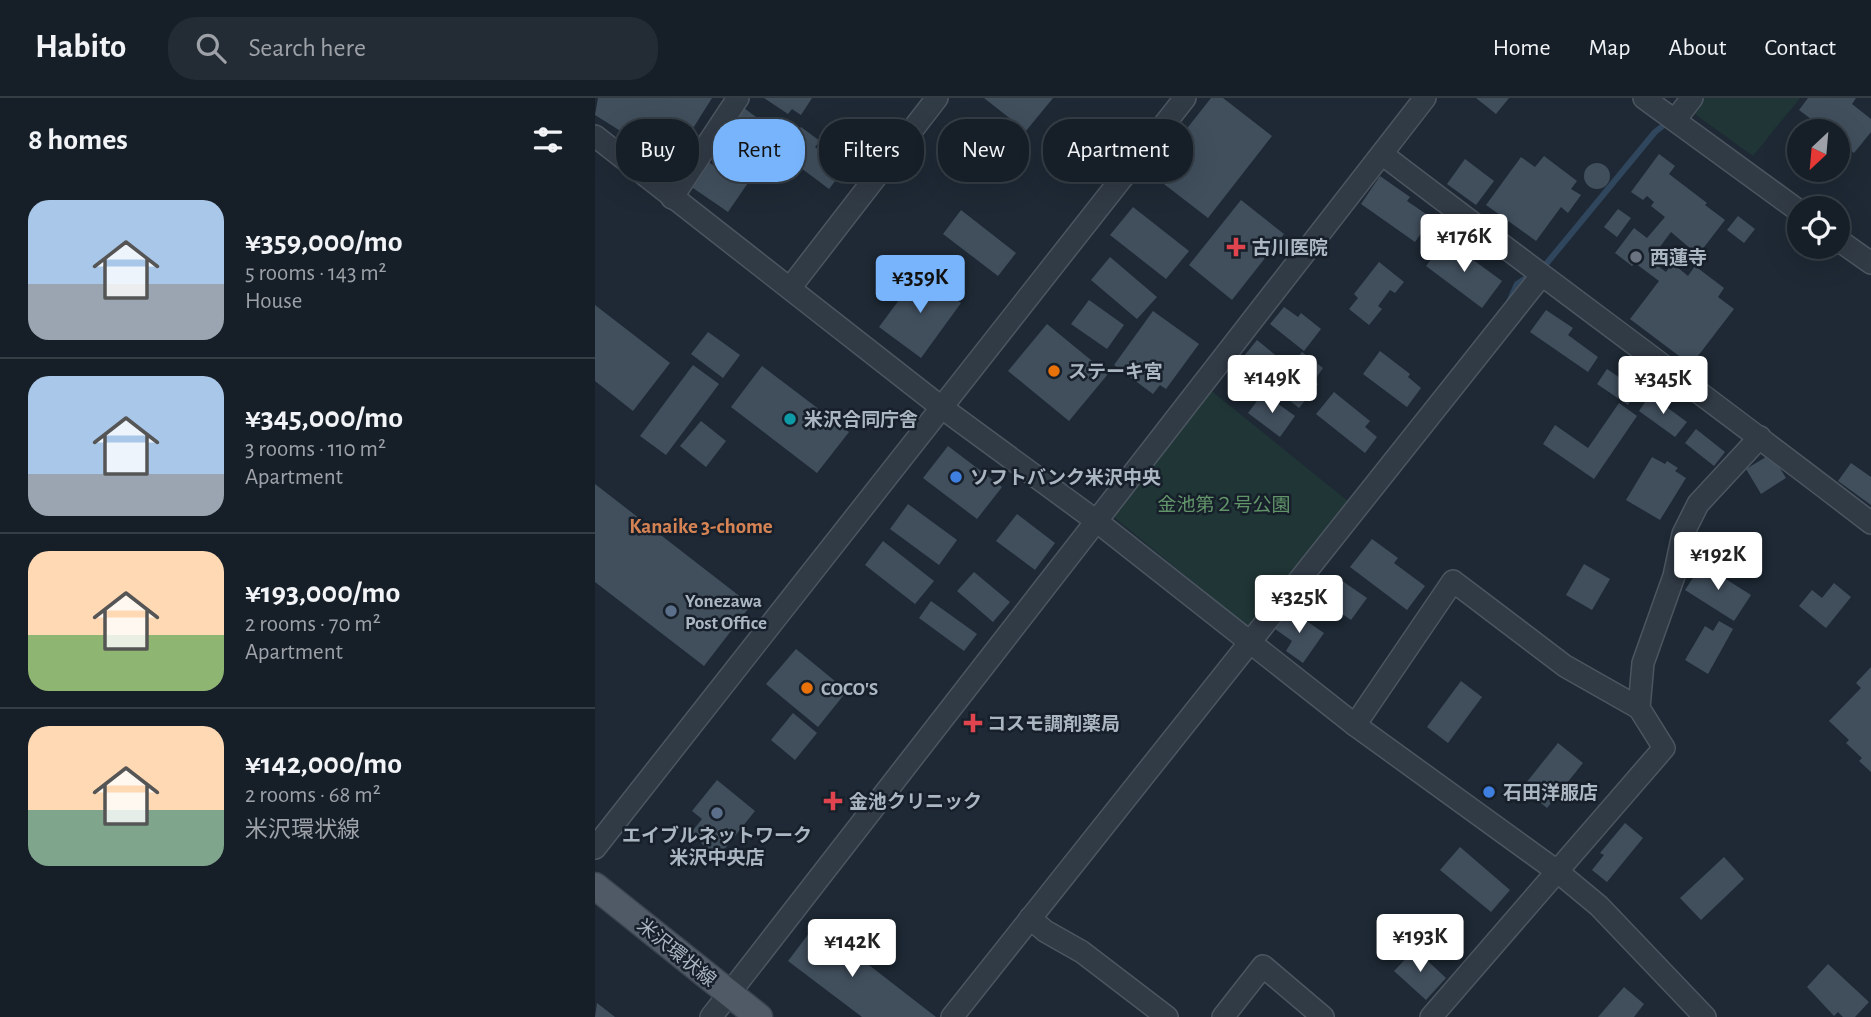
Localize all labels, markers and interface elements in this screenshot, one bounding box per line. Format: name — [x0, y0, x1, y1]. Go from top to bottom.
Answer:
search box — [168, 17, 658, 80]
icon: search — [192, 29, 230, 67]
text: Habito — [35, 31, 126, 64]
text: Search here — [248, 35, 366, 61]
text: Home — [1493, 36, 1551, 60]
text: Map — [1589, 36, 1631, 60]
text: About — [1669, 36, 1726, 60]
text: Contact — [1764, 36, 1836, 60]
chip: Buy — [616, 119, 699, 182]
chip: Rent — [713, 119, 805, 182]
chip: Filters — [819, 119, 924, 182]
chip: New — [938, 119, 1029, 182]
chip: Apartment — [1043, 119, 1193, 182]
north arrow — [1787, 119, 1850, 182]
map controls — [1787, 119, 1850, 259]
icon: filters — [529, 121, 567, 159]
text: 8 homes — [28, 125, 128, 155]
button: locate — [1787, 196, 1850, 259]
pin: ¥176K — [1415, 214, 1513, 274]
text: ¥176K — [1437, 225, 1491, 248]
text: ¥359,000/mo — [245, 227, 402, 257]
icon: home — [84, 228, 168, 312]
marker: 古川医院 — [1226, 237, 1246, 257]
place label: 古川医院 — [1252, 238, 1328, 258]
place label: 西蓮寺 — [1650, 248, 1707, 268]
marker: 西蓮寺 — [1628, 249, 1644, 265]
pin: ¥359K — [871, 256, 969, 315]
text: 5 rooms · 143 m² — [245, 262, 387, 285]
text: ¥359K — [892, 266, 948, 289]
text: House — [245, 290, 302, 313]
pin: ¥149K — [1223, 356, 1321, 415]
pin: ¥345K — [1614, 356, 1712, 416]
place label: ステーキ宮 — [1068, 362, 1163, 382]
marker: ステーキ宮 — [1046, 363, 1062, 379]
text: ¥149K — [1244, 366, 1300, 389]
text: ¥345K — [1635, 367, 1691, 390]
text: ¥345,000/mo — [245, 403, 403, 433]
icon: home — [84, 404, 168, 488]
place label: 米沢合同庁舎 — [804, 410, 918, 430]
marker: 米沢合同庁舎 — [782, 411, 798, 427]
text: 3 rooms · 110 m² — [245, 438, 386, 461]
text: Apartment — [245, 466, 343, 489]
place label: ソフトバンク米沢中央 — [970, 467, 1161, 488]
marker: ソフトバンク米沢中央 — [948, 469, 964, 485]
park label: 金池第２号公園 — [1157, 494, 1291, 515]
district label: Kanaike 3-chome — [629, 516, 773, 537]
pin: ¥192K — [1669, 532, 1767, 592]
text: ¥192K — [1690, 543, 1746, 566]
pin: ¥325K — [1250, 575, 1348, 635]
text: ¥193,000/mo — [245, 578, 400, 608]
icon: home — [84, 579, 168, 663]
text: ¥325K — [1271, 586, 1327, 609]
place label: Yonezawa Post Office — [685, 592, 767, 633]
marker: Yonezawa Post Office — [663, 603, 679, 619]
text: 2 rooms · 70 m² — [245, 613, 381, 636]
text: Apartment — [245, 641, 343, 664]
marker: COCO'S — [799, 680, 815, 696]
place label: COCO'S — [821, 680, 878, 699]
place label: コスモ調剤薬局 — [987, 714, 1120, 734]
marker: コスモ調剤薬局 — [965, 715, 981, 731]
text: ¥142,000/mo — [245, 749, 402, 779]
icon: home — [84, 754, 168, 838]
place label: 石田洋服店 — [1503, 783, 1598, 803]
text: 2 rooms · 68 m² — [245, 784, 381, 807]
marker: 石田洋服店 — [1481, 784, 1497, 800]
marker: 金池クリニック — [823, 791, 843, 811]
place label: 金池クリニック — [849, 792, 982, 812]
marker: エイブルネットワーク 米沢中央店 — [709, 805, 725, 821]
text: 米沢環状線 — [245, 819, 360, 842]
place label: エイブルネットワーク 米沢中央店 — [622, 825, 812, 868]
pin: ¥193K — [1371, 914, 1469, 974]
street label: 米沢環状線 — [633, 915, 720, 990]
pin: ¥142K — [803, 920, 901, 979]
text: ¥193K — [1393, 925, 1447, 948]
text: ¥142K — [824, 930, 880, 953]

